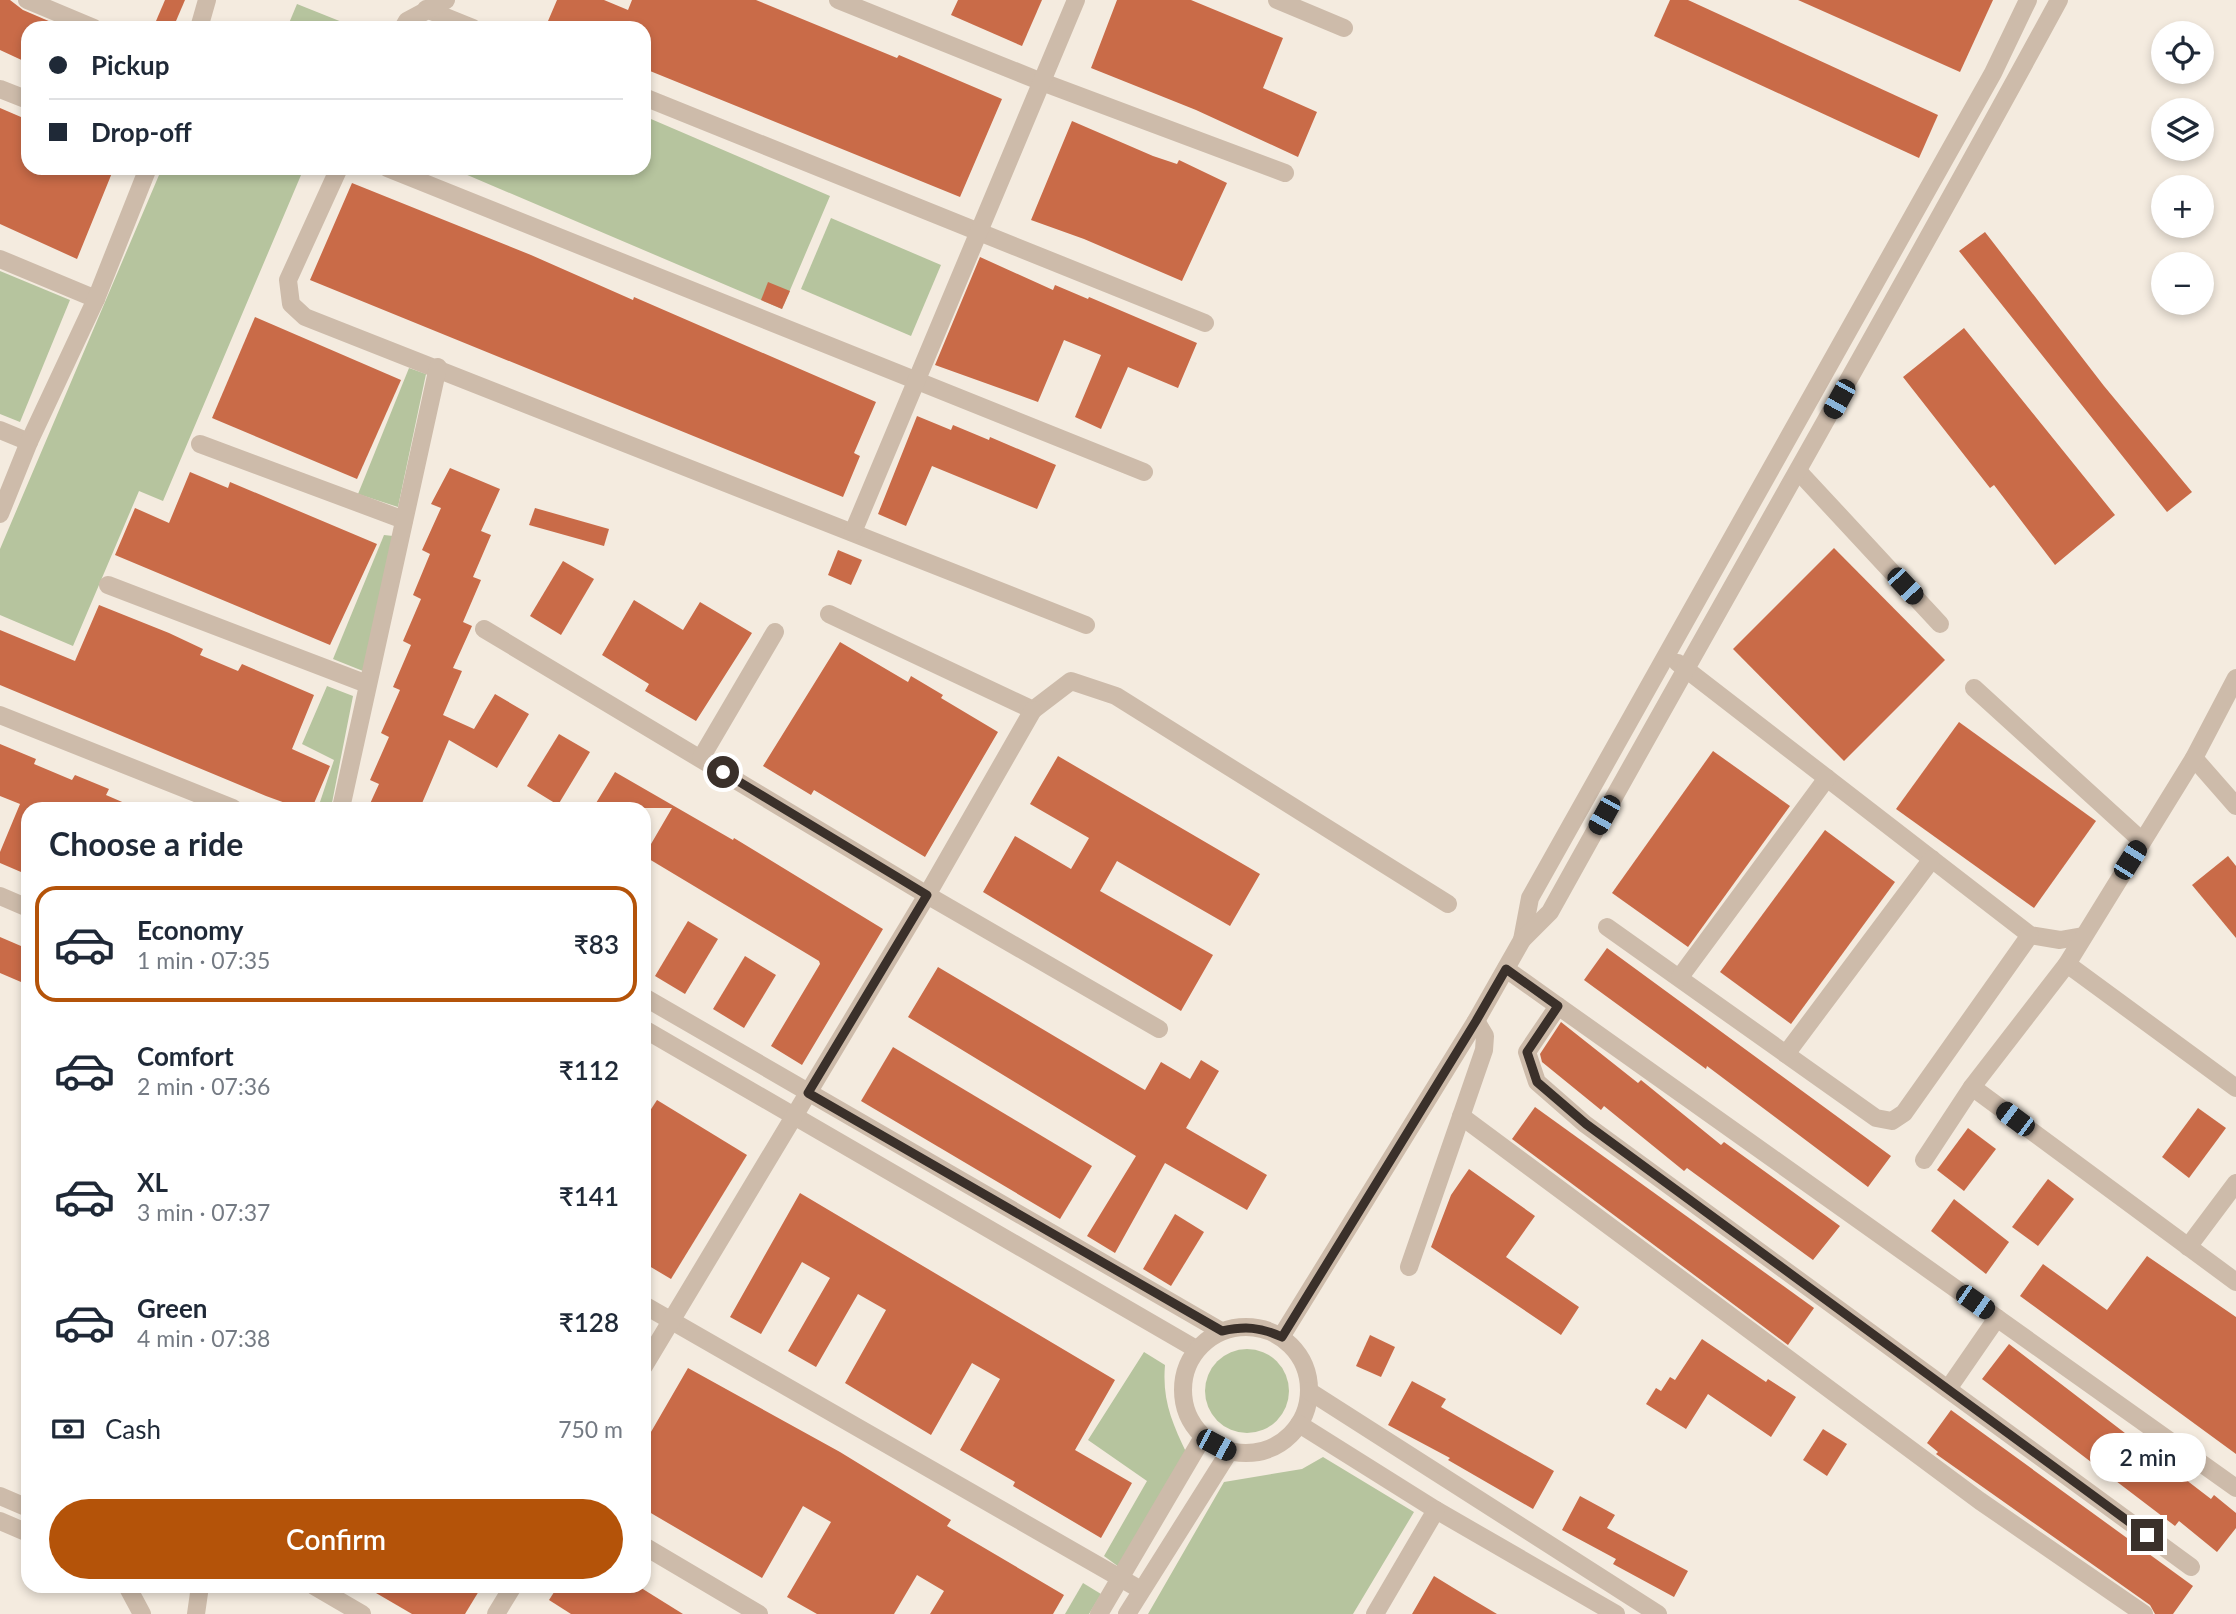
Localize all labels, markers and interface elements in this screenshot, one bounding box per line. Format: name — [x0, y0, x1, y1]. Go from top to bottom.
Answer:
map controls — [2151, 21, 2214, 315]
button: locate — [2151, 21, 2214, 84]
text: Pickup — [91, 49, 170, 81]
button: layers — [2151, 98, 2214, 161]
text: Drop-off — [91, 116, 192, 148]
button: + — [2151, 175, 2214, 238]
button: − — [2151, 252, 2214, 315]
car — [1820, 376, 1859, 422]
car — [1883, 563, 1928, 609]
route start — [707, 756, 739, 788]
car — [1585, 792, 1624, 838]
text: Choose a ride — [49, 824, 243, 863]
car — [2110, 837, 2151, 883]
icon: car — [53, 913, 116, 976]
text: Economy — [137, 914, 243, 946]
text: ₹83 — [574, 928, 619, 960]
text: 1 min · 07:35 — [137, 946, 270, 974]
icon: car — [53, 1039, 116, 1102]
text: Comfort — [137, 1040, 234, 1072]
text: ₹112 — [559, 1054, 619, 1086]
text: 2 min · 07:36 — [137, 1072, 270, 1100]
car — [1992, 1098, 2039, 1140]
icon: car — [53, 1165, 116, 1228]
text: XL — [137, 1166, 168, 1198]
text: ₹141 — [559, 1180, 619, 1212]
text: 3 min · 07:37 — [137, 1198, 270, 1226]
car — [1952, 1281, 1999, 1323]
icon: car — [53, 1291, 116, 1354]
text: Green — [137, 1292, 207, 1324]
text: ₹128 — [559, 1306, 619, 1338]
text: 4 min · 07:38 — [137, 1324, 270, 1352]
icon: cash — [49, 1410, 87, 1448]
text: Cash — [105, 1413, 161, 1445]
text: 750 m — [558, 1415, 623, 1443]
car — [1193, 1426, 1240, 1464]
callout: 2 min — [2089, 1434, 2205, 1482]
text: 2 min — [2120, 1443, 2176, 1471]
button: Confirm — [49, 1499, 623, 1579]
route end — [2131, 1519, 2163, 1551]

